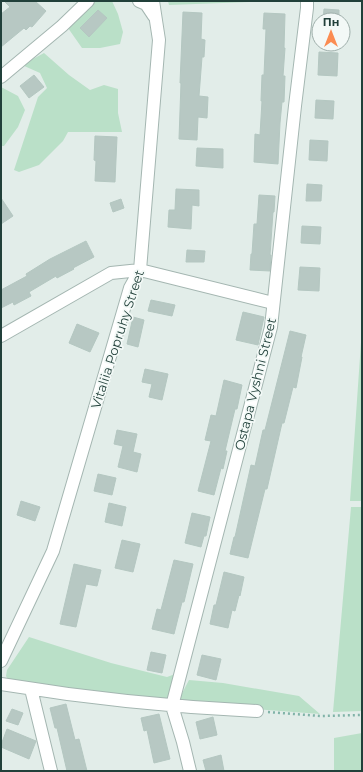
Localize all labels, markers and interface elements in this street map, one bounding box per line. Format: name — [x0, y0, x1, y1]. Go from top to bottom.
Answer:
north arrow — [311, 12, 351, 52]
text: Пн — [323, 15, 339, 29]
street label: Vitaliia Popruhy Street — [87, 268, 147, 410]
street label: Ostapa Vyshni Street — [231, 316, 279, 452]

